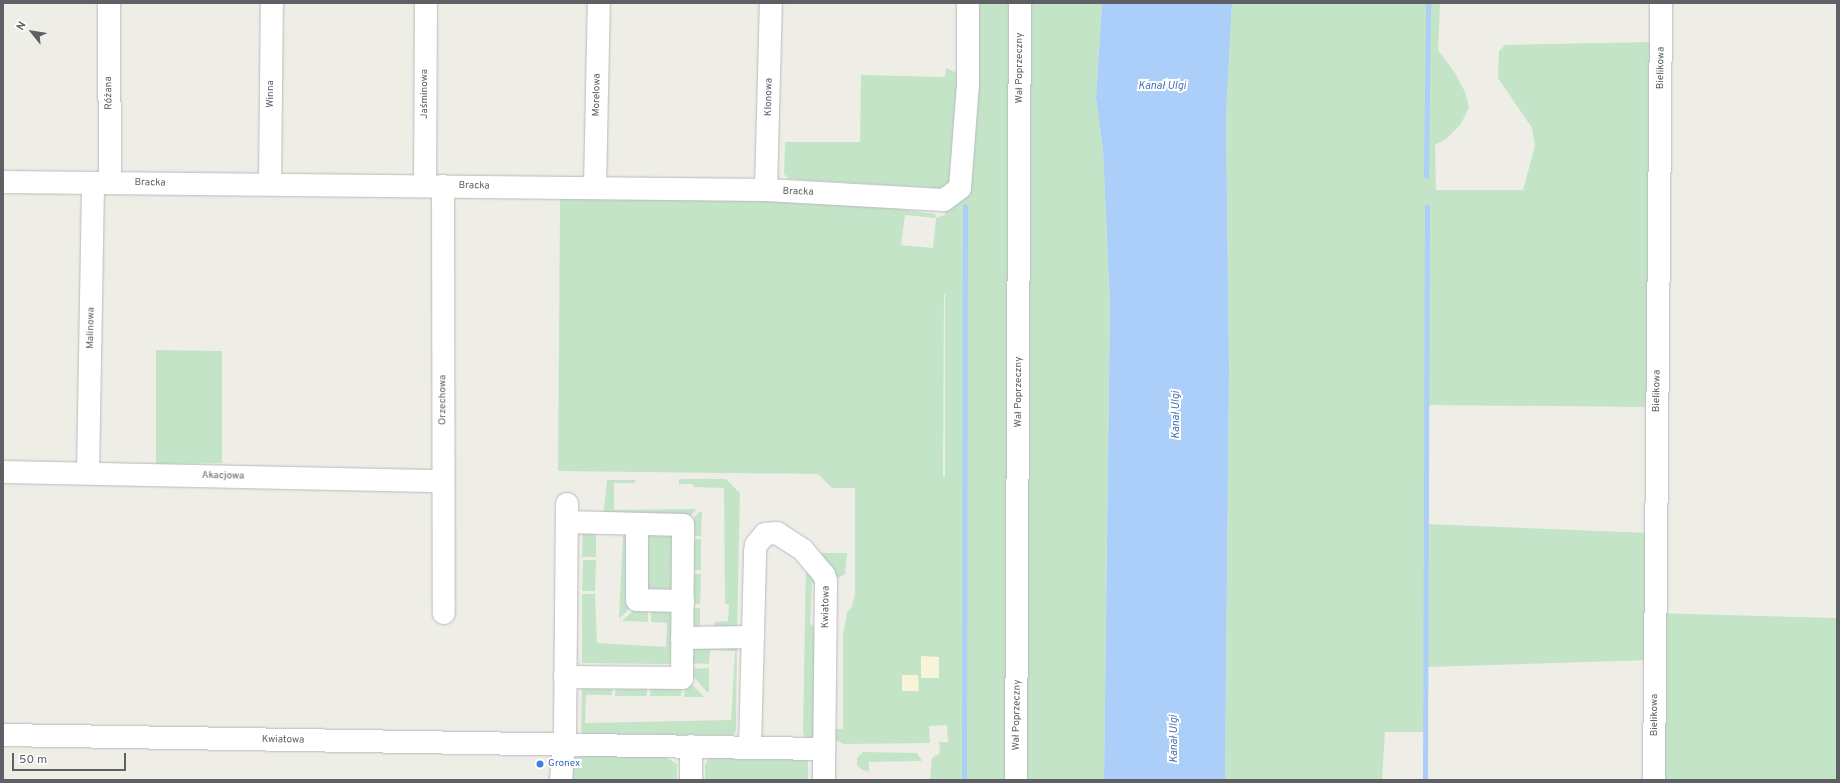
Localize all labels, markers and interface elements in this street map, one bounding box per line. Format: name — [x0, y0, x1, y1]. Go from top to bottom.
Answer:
north arrow — [12, 12, 52, 52]
text: N — [14, 19, 30, 33]
street label: Wał Poprzeczny — [1014, 33, 1026, 103]
street label: Bielikowa — [1655, 47, 1667, 89]
street label: Jaśminowa — [419, 69, 431, 119]
street label: Morelowa — [591, 73, 603, 117]
street label: Różana — [103, 76, 115, 110]
street label: Klonowa — [763, 78, 775, 116]
water label: Kanał Ulgi — [1138, 79, 1186, 93]
street label: Winna — [265, 80, 277, 108]
street label: Bracka — [134, 177, 166, 189]
street label: Bracka — [458, 180, 490, 192]
street label: Bracka — [782, 185, 814, 199]
street label: Malinowa — [85, 307, 97, 349]
street label: Wał Poprzeczny — [1013, 357, 1025, 427]
street label: Bielikowa — [1651, 370, 1663, 412]
street label: Orzechowa — [437, 375, 449, 425]
water label: Kanał Ulgi — [1169, 391, 1183, 439]
street label: Akacjowa — [202, 470, 244, 482]
street label: Kwiatowa — [820, 586, 832, 628]
street label: Wał Poprzeczny — [1010, 679, 1024, 751]
street label: Bielikowa — [1649, 694, 1661, 736]
water label: Kanał Ulgi — [1167, 715, 1181, 763]
street label: Kwiatowa — [262, 734, 304, 746]
scale bar — [14, 745, 128, 771]
text: 50 m — [19, 752, 47, 768]
place label: Gronex — [548, 758, 580, 770]
marker: Gronex — [535, 759, 545, 769]

